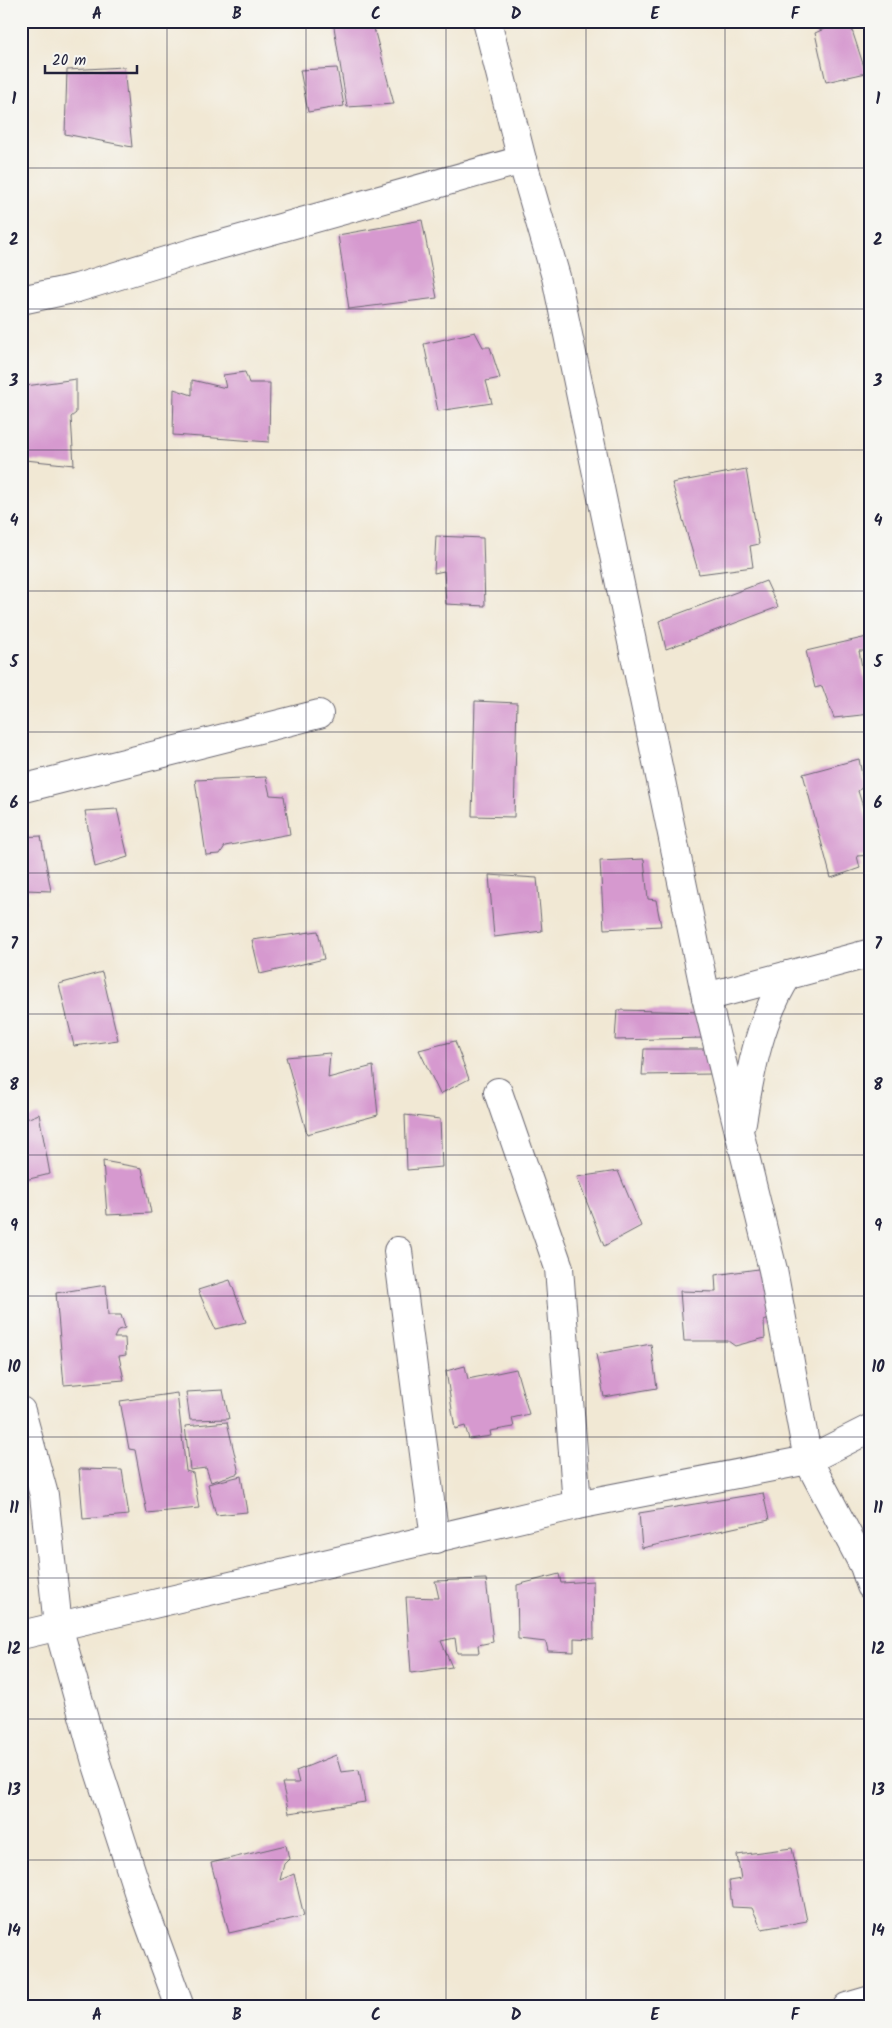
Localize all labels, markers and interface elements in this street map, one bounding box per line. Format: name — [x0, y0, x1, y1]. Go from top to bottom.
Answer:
text: A — [92, 2, 102, 27]
text: B — [232, 2, 242, 27]
text: C — [371, 2, 381, 27]
text: D — [511, 2, 522, 27]
text: E — [651, 2, 661, 27]
text: F — [791, 2, 801, 27]
scale bar — [45, 42, 138, 74]
text: 20 m — [52, 49, 86, 73]
text: 1 — [12, 87, 17, 112]
text: 1 — [876, 87, 881, 112]
text: 2 — [9, 228, 19, 253]
text: 2 — [873, 228, 883, 253]
text: 3 — [9, 369, 19, 394]
text: 3 — [873, 369, 883, 394]
text: 4 — [10, 509, 19, 534]
text: 4 — [874, 509, 883, 534]
text: 5 — [9, 650, 20, 675]
text: 5 — [873, 650, 884, 675]
text: 6 — [10, 791, 19, 816]
text: 6 — [874, 791, 883, 816]
text: 7 — [10, 932, 18, 957]
text: 7 — [874, 932, 882, 957]
text: 8 — [9, 1073, 19, 1098]
text: 8 — [873, 1073, 883, 1098]
text: 9 — [10, 1214, 18, 1239]
text: 9 — [874, 1214, 882, 1239]
text: 10 — [7, 1355, 21, 1380]
text: 10 — [871, 1355, 885, 1380]
text: 11 — [9, 1496, 19, 1521]
text: 11 — [873, 1496, 883, 1521]
text: 12 — [7, 1637, 21, 1662]
text: 12 — [871, 1637, 885, 1662]
text: 13 — [7, 1778, 21, 1803]
text: 13 — [871, 1778, 885, 1803]
text: 14 — [7, 1919, 21, 1944]
text: 14 — [871, 1919, 885, 1944]
text: A — [92, 2003, 102, 2028]
text: B — [232, 2003, 242, 2028]
text: C — [371, 2003, 381, 2028]
text: D — [511, 2003, 522, 2028]
text: E — [651, 2003, 661, 2028]
text: F — [791, 2003, 801, 2028]

